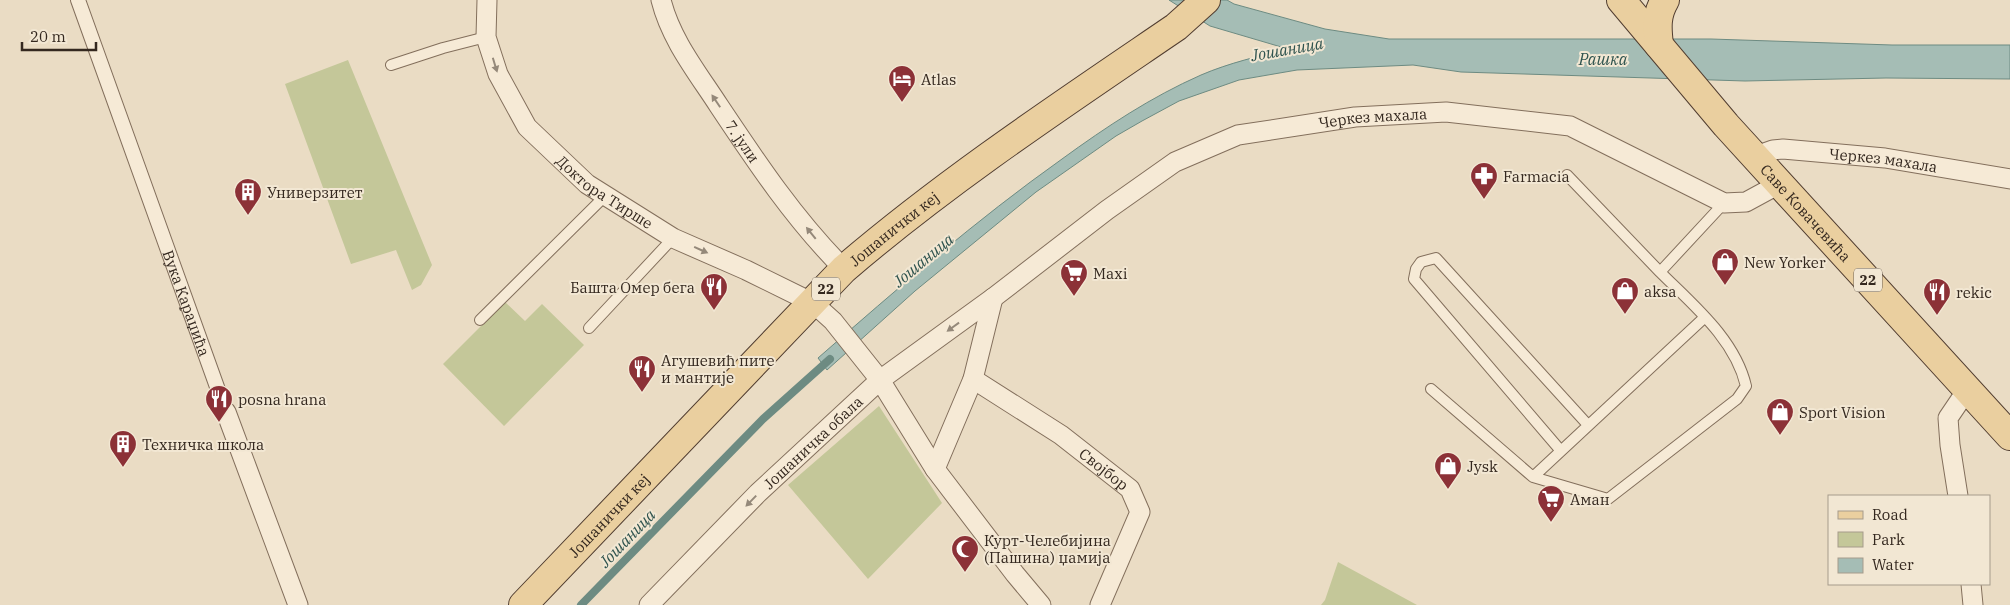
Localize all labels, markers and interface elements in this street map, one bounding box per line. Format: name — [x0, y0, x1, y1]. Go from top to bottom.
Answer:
scale bar — [22, 20, 96, 52]
text: 20 m — [30, 27, 66, 46]
water label: Јошаница — [1248, 33, 1325, 65]
water label: Рашка — [1578, 49, 1628, 69]
one-way arrow — [492, 58, 500, 73]
hotel icon: Atlas — [887, 64, 917, 103]
place label: Atlas — [921, 70, 956, 89]
one-way arrow — [711, 95, 721, 108]
street label: Черкез махала — [1317, 104, 1428, 132]
street label: 7. јули — [722, 116, 764, 166]
street label: Черкез махала — [1828, 144, 1939, 176]
street label: Доктора Тирше — [553, 151, 657, 233]
street label: Саве Ковачевића — [1757, 160, 1855, 265]
pharmacy icon: Farmacia — [1469, 161, 1499, 200]
place label: Farmacia — [1503, 167, 1570, 186]
building icon: Универзитет — [233, 177, 263, 216]
place label: Универзитет — [267, 183, 363, 202]
street label: Јошанички кеј — [845, 187, 942, 270]
one-way arrow — [805, 227, 816, 240]
water label: Јошаница — [888, 229, 958, 292]
street label: Вука Караџића — [159, 247, 215, 359]
one-way arrow — [694, 247, 708, 255]
shop icon: New Yorker — [1710, 247, 1740, 286]
place label: New Yorker — [1744, 253, 1826, 272]
supermarket icon: Maxi — [1059, 258, 1089, 297]
place label: Maxi — [1093, 264, 1128, 283]
road number: 22 — [1854, 268, 1882, 292]
restaurant icon: Башта Омер бега — [699, 272, 729, 311]
shop icon: aksa — [1610, 276, 1640, 315]
restaurant icon: rekic — [1922, 277, 1952, 316]
place label: Башта Омер бега — [570, 278, 695, 297]
road number: 22 — [812, 278, 840, 300]
place label: aksa — [1644, 282, 1676, 301]
place label: rekic — [1956, 283, 1992, 302]
one-way arrow — [946, 322, 960, 332]
place label: Агушевић пите и мантије — [661, 351, 775, 387]
restaurant icon: Агушевић пите и мантије — [627, 354, 657, 393]
restaurant icon: posna hrana — [204, 384, 234, 423]
place label: posna hrana — [238, 390, 326, 409]
street label: Јошаничка обала — [759, 392, 866, 493]
shop icon: Sport Vision — [1765, 397, 1795, 436]
place label: Sport Vision — [1799, 403, 1886, 422]
building icon: Техничка школа — [108, 429, 138, 468]
place label: Техничка школа — [142, 435, 264, 454]
street label: Својбор — [1076, 444, 1132, 494]
shop icon: Jysk — [1433, 451, 1463, 490]
place label: Jysk — [1467, 457, 1498, 476]
street label: Јошанички кеј — [564, 469, 653, 561]
supermarket icon: Аман — [1536, 484, 1566, 523]
place label: Аман — [1570, 490, 1610, 509]
one-way arrow — [745, 495, 757, 507]
legend — [1828, 495, 1990, 585]
water label: Јошаница — [594, 505, 660, 572]
text: Road — [1872, 505, 1908, 524]
text: Park — [1872, 530, 1905, 549]
place label: Курт-Челебијина (Пашина) џамија — [984, 531, 1111, 567]
mosque icon: Курт-Челебијина (Пашина) џамија — [950, 534, 980, 573]
text: Water — [1872, 555, 1914, 574]

